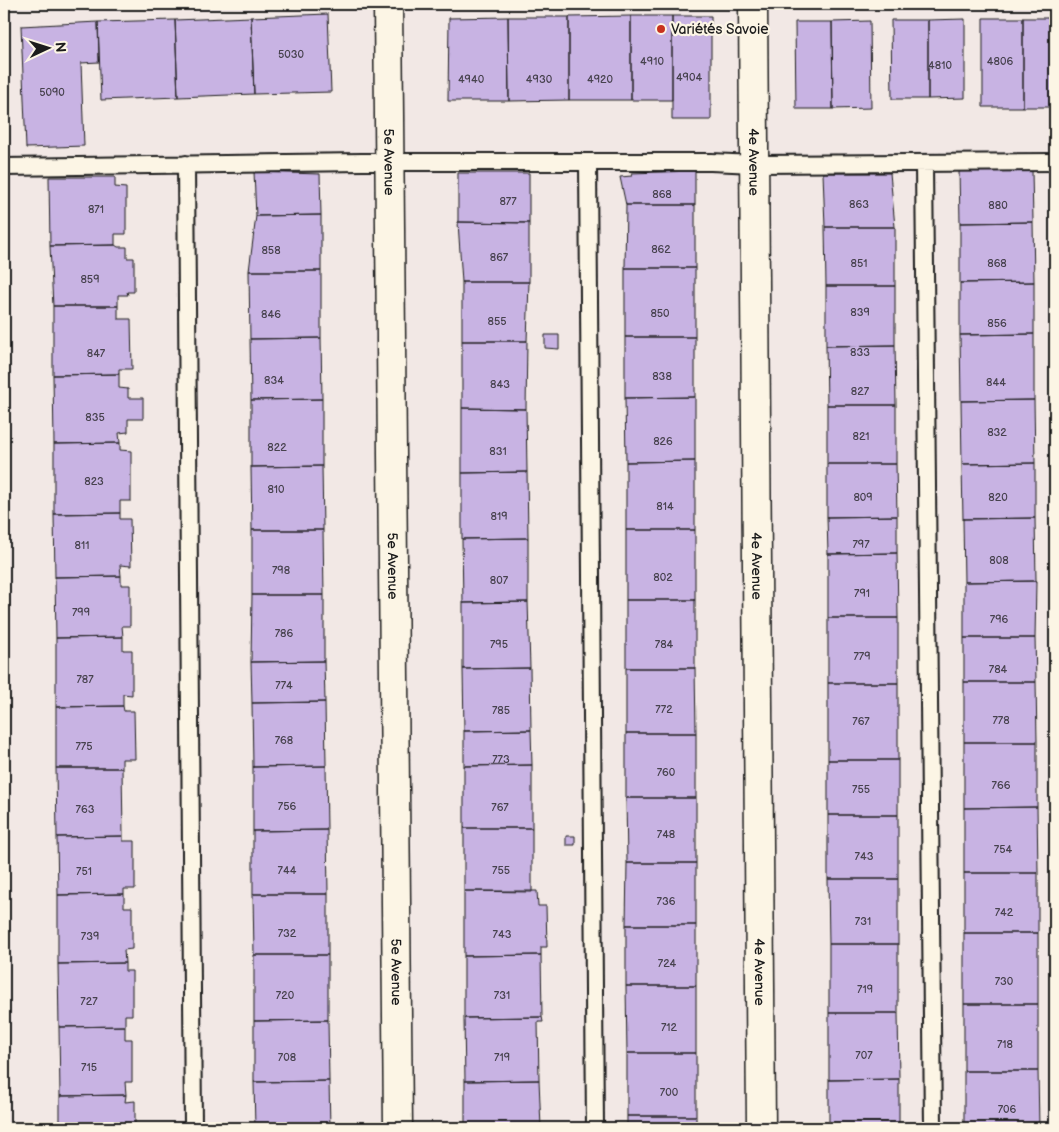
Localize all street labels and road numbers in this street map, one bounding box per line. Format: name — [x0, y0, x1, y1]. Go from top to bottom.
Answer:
street label: 5e Avenue — [380, 128, 398, 196]
street label: 4e Avenue — [745, 128, 762, 196]
street label: 5e Avenue — [384, 532, 401, 600]
street label: 4e Avenue — [748, 532, 765, 600]
street label: 5e Avenue — [387, 938, 405, 1006]
street label: 4e Avenue — [751, 938, 768, 1006]

